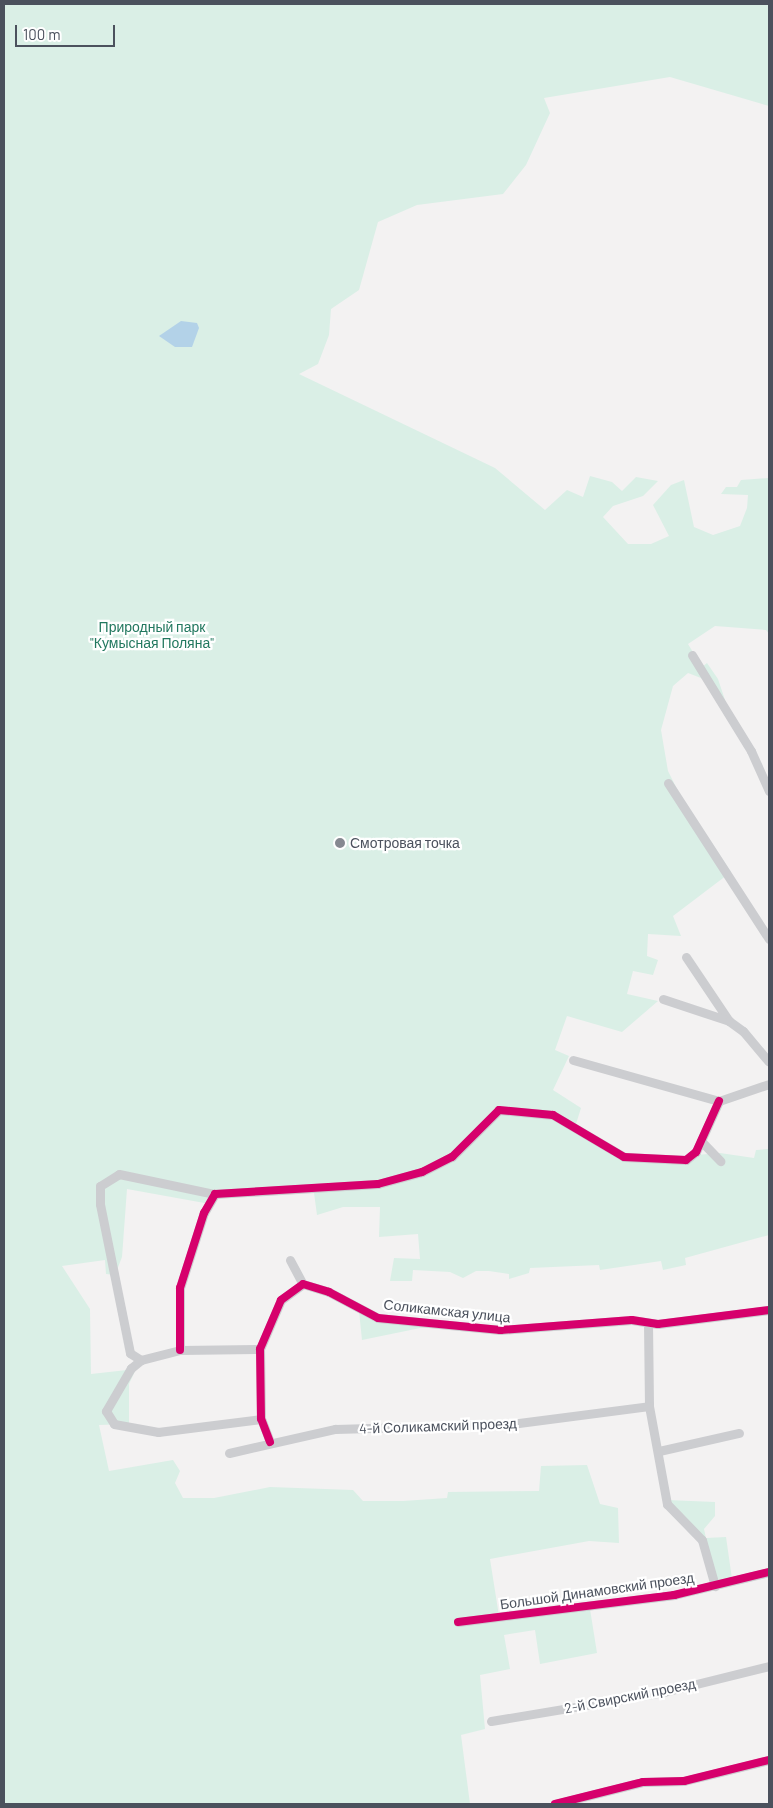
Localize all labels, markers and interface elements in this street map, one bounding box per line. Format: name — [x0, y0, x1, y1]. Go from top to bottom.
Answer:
scale bar — [18, 15, 118, 47]
text: 100 m — [23, 25, 61, 43]
park label: Природный парк "Кумысная Поляна" — [90, 619, 214, 652]
place label: Смотровая точка — [350, 835, 460, 851]
marker: Смотровая точка — [334, 837, 346, 849]
street label: Соликамская улица — [383, 1296, 511, 1326]
street label: 4-й Соликамский проезд — [359, 1415, 517, 1437]
street label: Большой Динамовский проезд — [499, 1569, 695, 1613]
street label: 2-й Свирский проезд — [563, 1675, 697, 1717]

